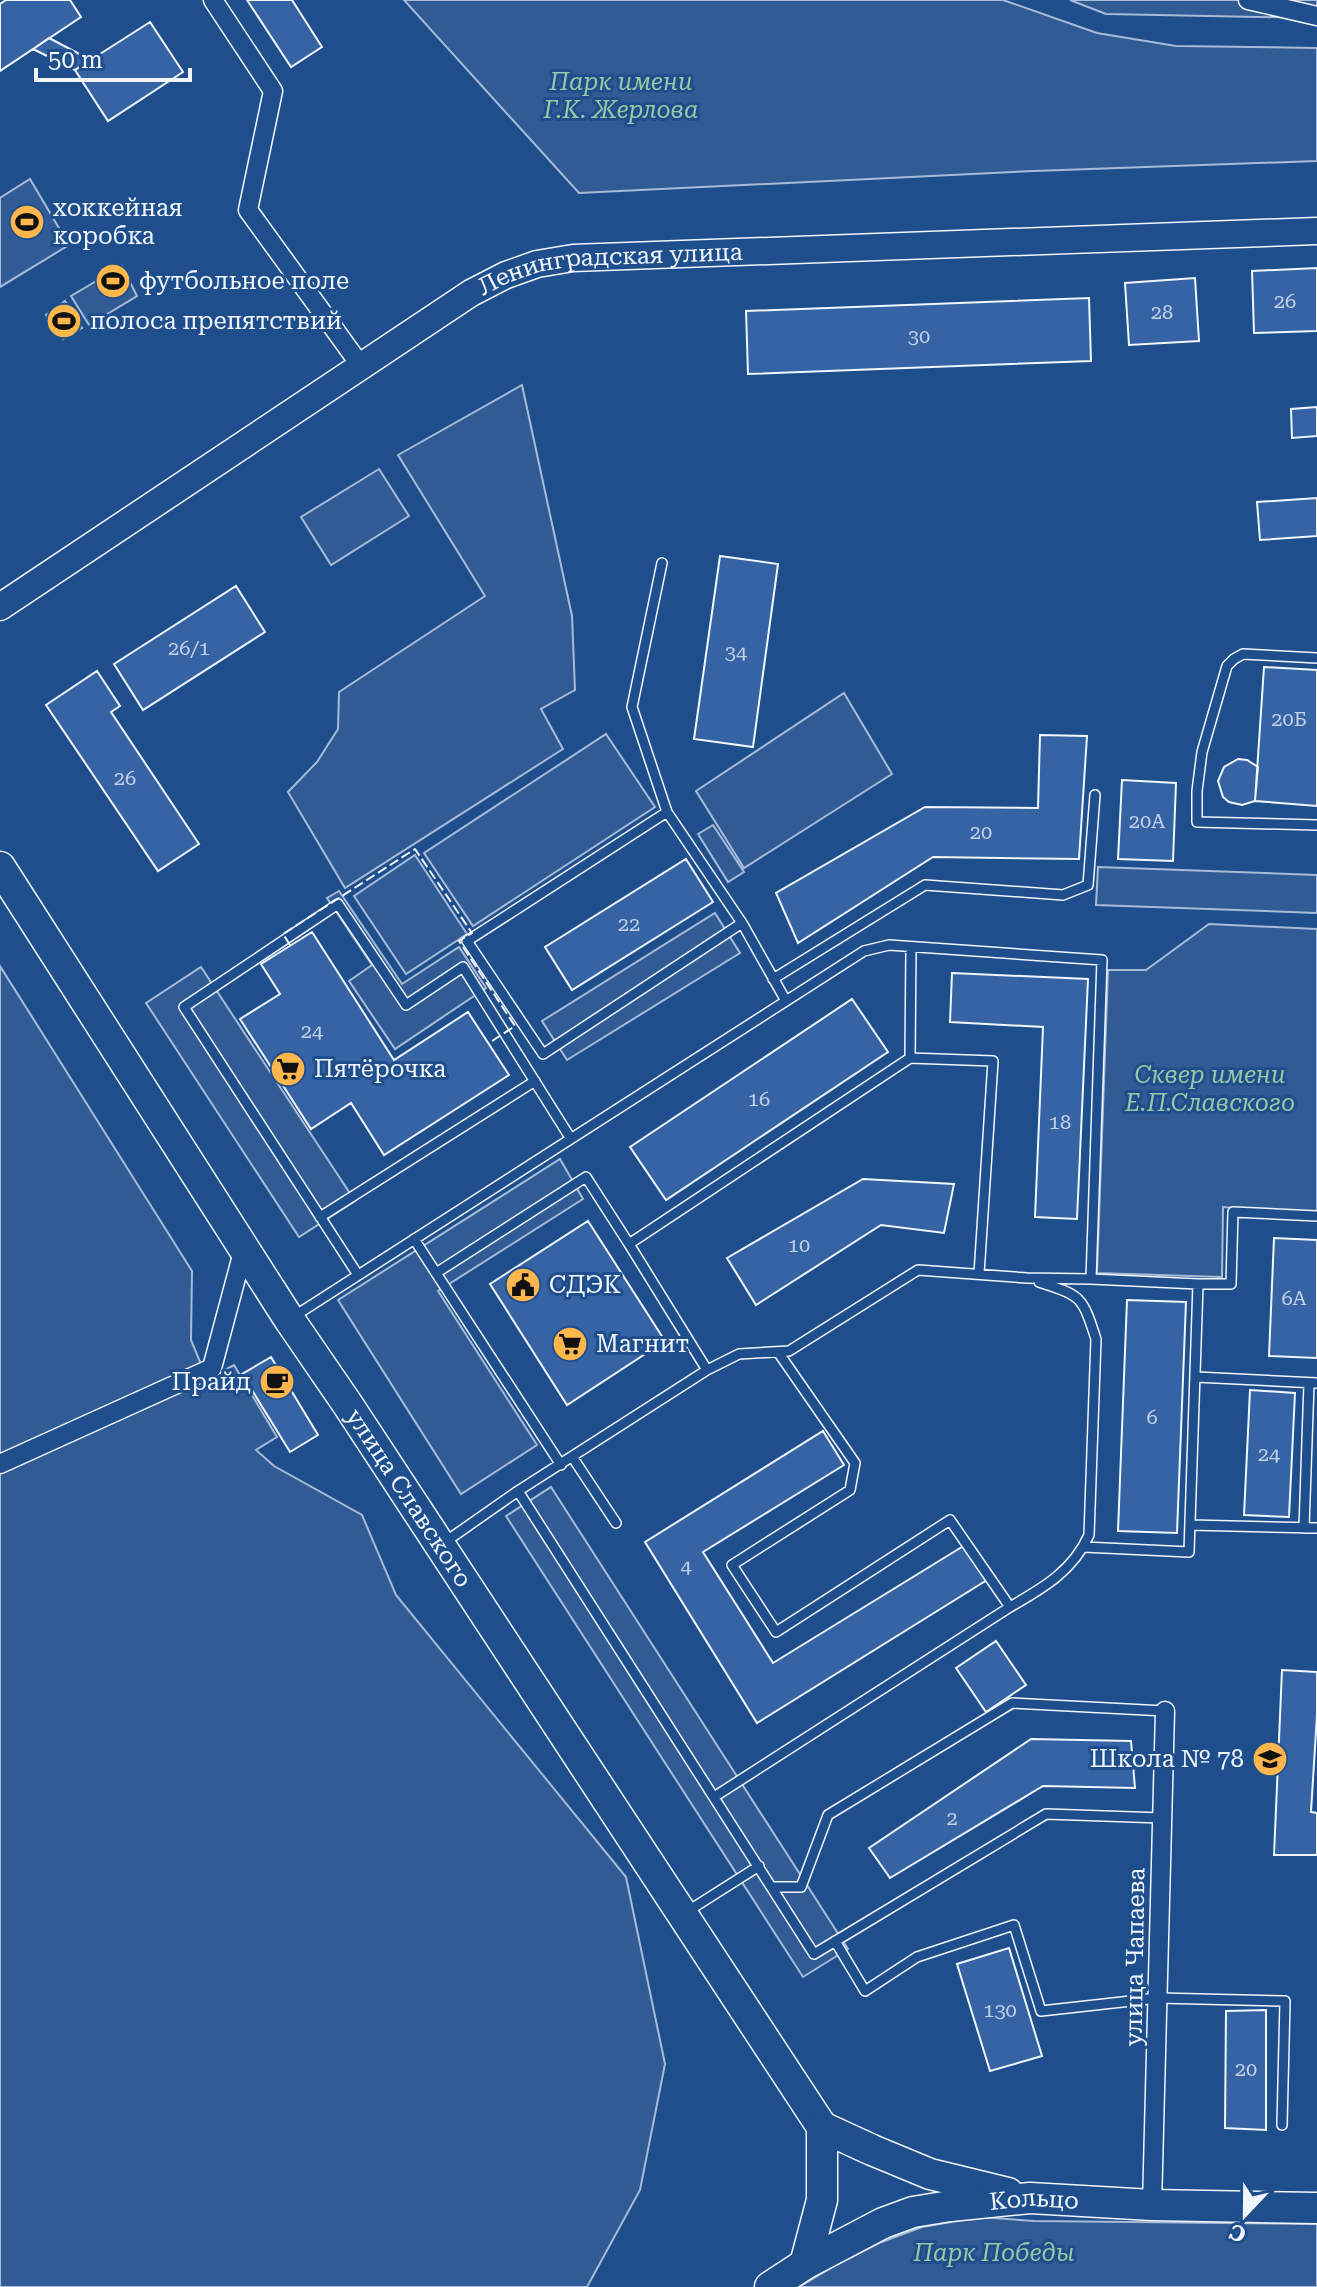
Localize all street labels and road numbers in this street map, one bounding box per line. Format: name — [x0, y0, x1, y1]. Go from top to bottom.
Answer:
street label: Ленинградская улица — [473, 238, 743, 301]
street label: улица Славского — [340, 1403, 478, 1593]
street label: улица Чапаева — [1119, 1867, 1151, 2047]
street label: Кольцо — [988, 2183, 1080, 2216]

